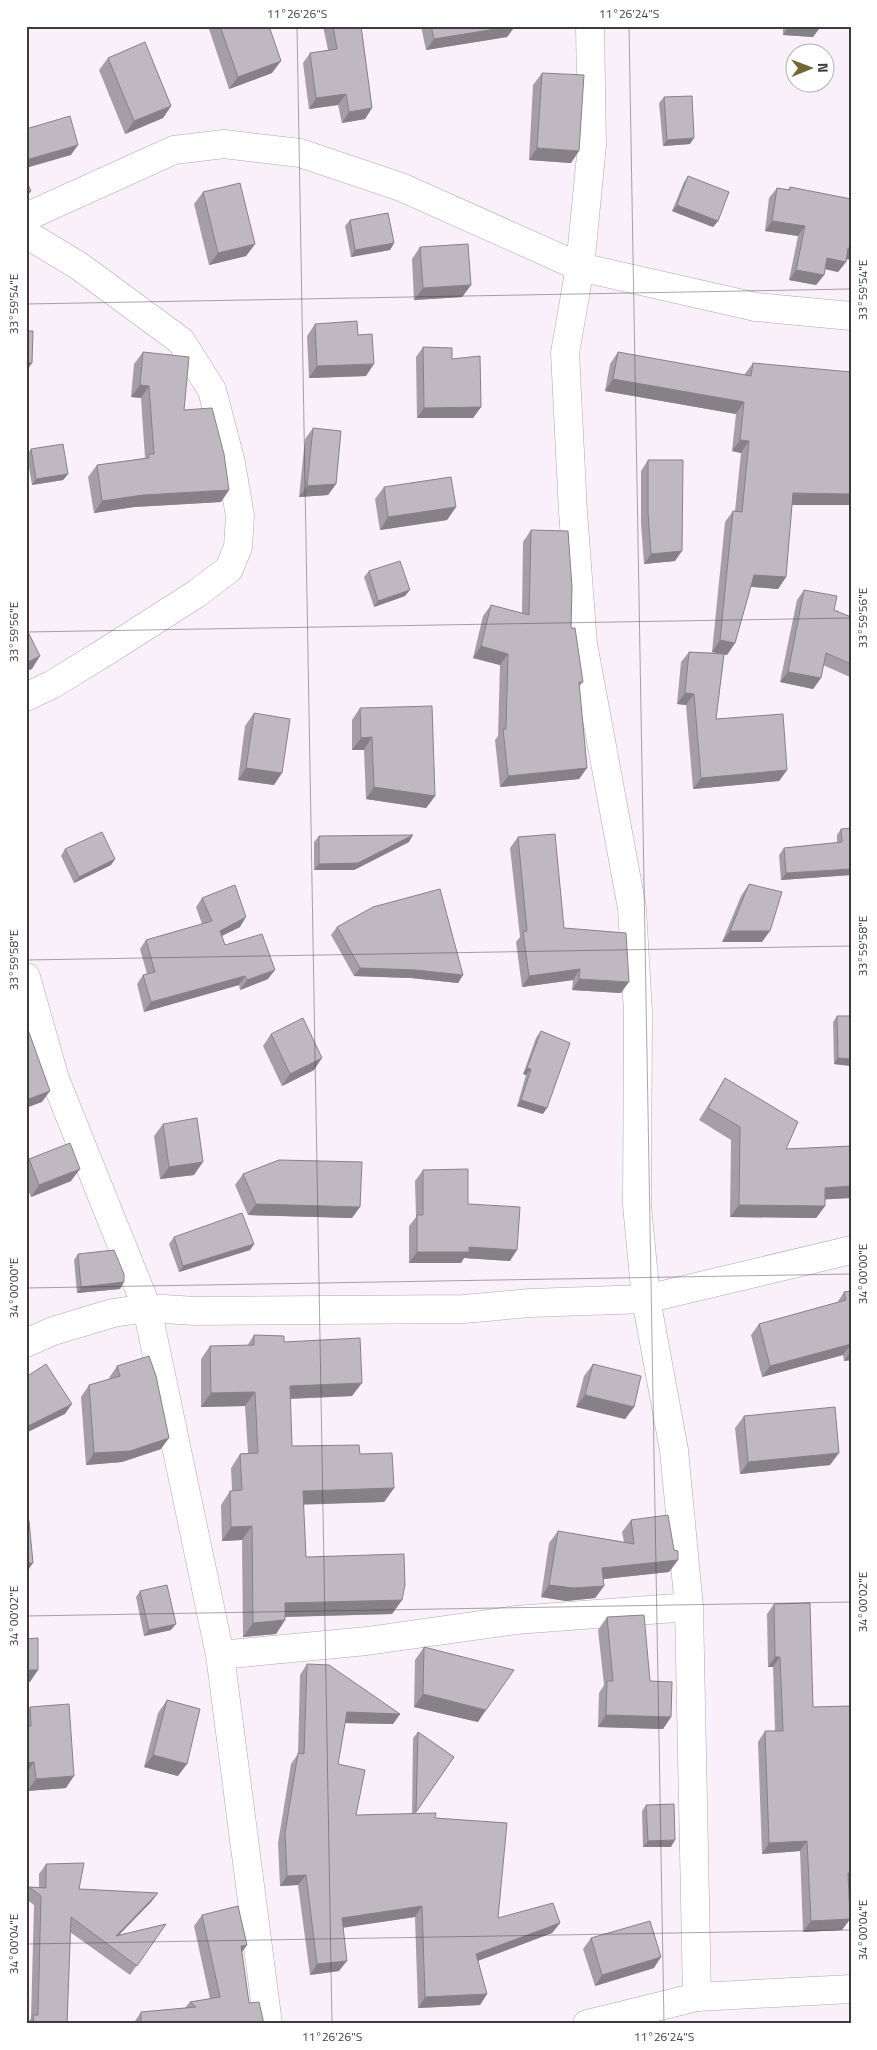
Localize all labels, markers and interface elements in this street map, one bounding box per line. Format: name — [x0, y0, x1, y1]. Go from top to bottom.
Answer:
text: 11°26'26"S — [267, 4, 327, 23]
text: 11°26'24"S — [599, 4, 659, 23]
north arrow — [784, 42, 834, 92]
text: N — [813, 63, 834, 73]
text: 33°59'54"E — [853, 259, 872, 320]
text: 33°59'54"E — [4, 273, 23, 334]
text: 33°59'56"E — [853, 587, 872, 648]
text: 33°59'56"E — [4, 601, 23, 662]
text: 33°59'58"E — [853, 915, 872, 976]
text: 33°59'58"E — [4, 929, 23, 990]
text: 34°00'00"E — [853, 1243, 872, 1304]
text: 34°00'00"E — [4, 1257, 23, 1318]
text: 34°00'02"E — [853, 1571, 872, 1632]
text: 34°00'02"E — [4, 1585, 23, 1646]
text: 34°00'04"E — [853, 1899, 872, 1960]
text: 34°00'04"E — [4, 1913, 23, 1974]
text: 11°26'26"S — [302, 2027, 362, 2046]
text: 11°26'24"S — [634, 2027, 694, 2046]

